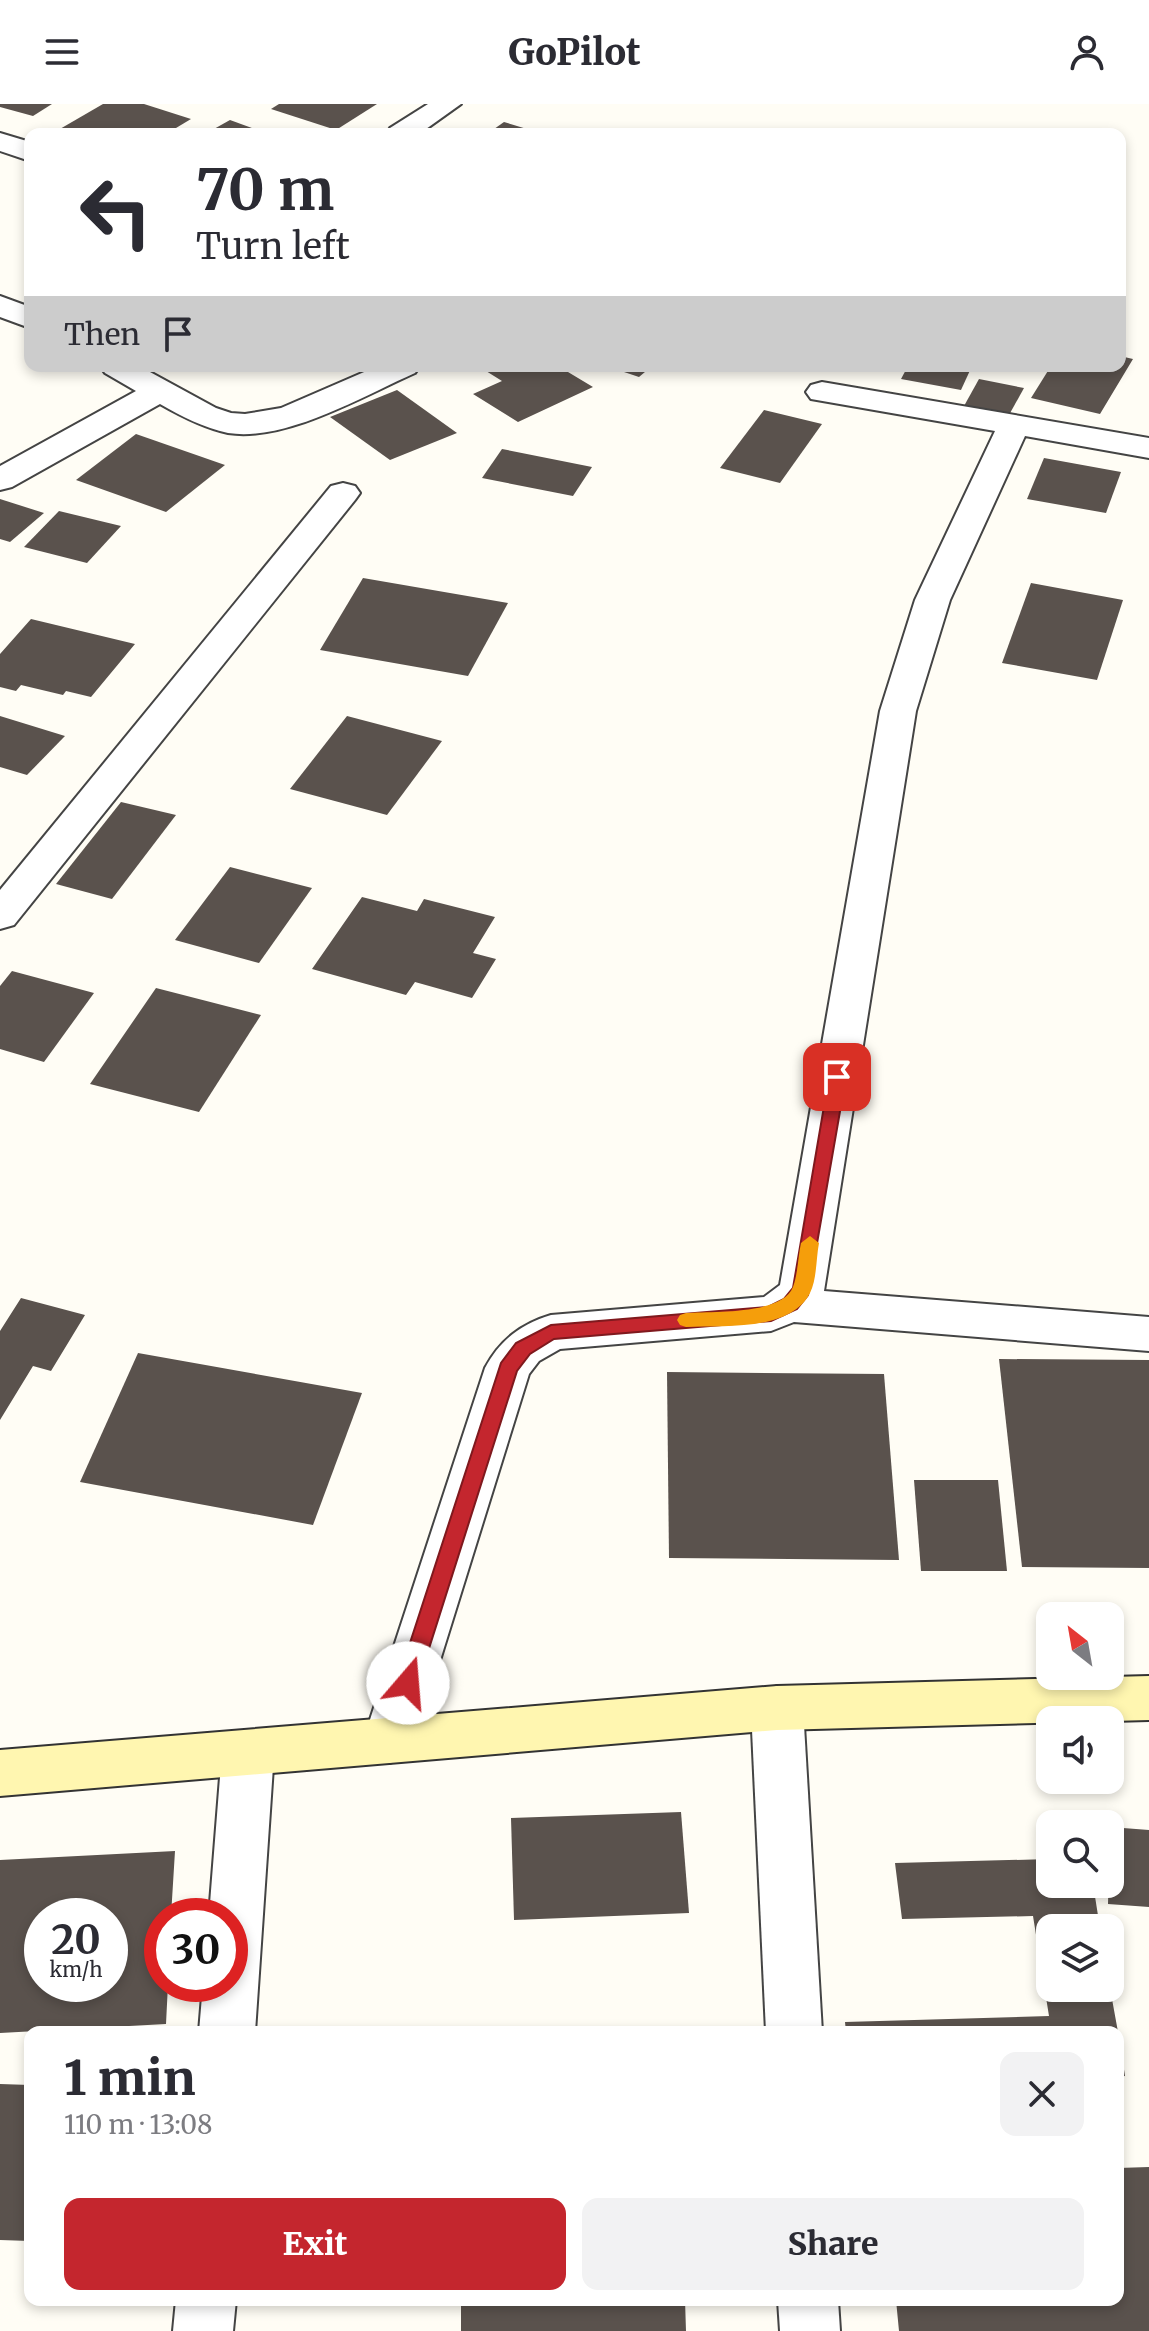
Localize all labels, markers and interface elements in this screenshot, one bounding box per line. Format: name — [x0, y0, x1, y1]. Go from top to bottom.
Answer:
icon: menu — [40, 30, 84, 74]
text: GoPilot — [508, 30, 641, 75]
icon: person — [1065, 30, 1109, 74]
text: 70 m — [196, 155, 334, 225]
icon: left — [64, 160, 168, 264]
text: Turn left — [196, 224, 350, 269]
icon: arrive — [156, 312, 200, 356]
text: Then — [64, 315, 140, 353]
pin — [803, 1043, 871, 1111]
icon: arrive — [815, 1055, 859, 1099]
north arrow — [1036, 1602, 1124, 1690]
map controls — [1036, 1602, 1124, 2002]
position arrow — [366, 1641, 450, 1725]
button: sound — [1036, 1706, 1124, 1794]
button: search — [1036, 1810, 1124, 1898]
speed limit sign: 30 — [144, 1898, 248, 2002]
button: layers — [1036, 1914, 1124, 2002]
text: 20 — [51, 1915, 101, 1965]
text: km/h — [50, 1957, 102, 1982]
text: 1 min — [64, 2048, 196, 2108]
button: close — [1000, 2052, 1084, 2136]
text: 110 m · 13:08 — [64, 2108, 212, 2141]
button: Exit — [64, 2198, 566, 2290]
button: Share — [582, 2198, 1084, 2290]

